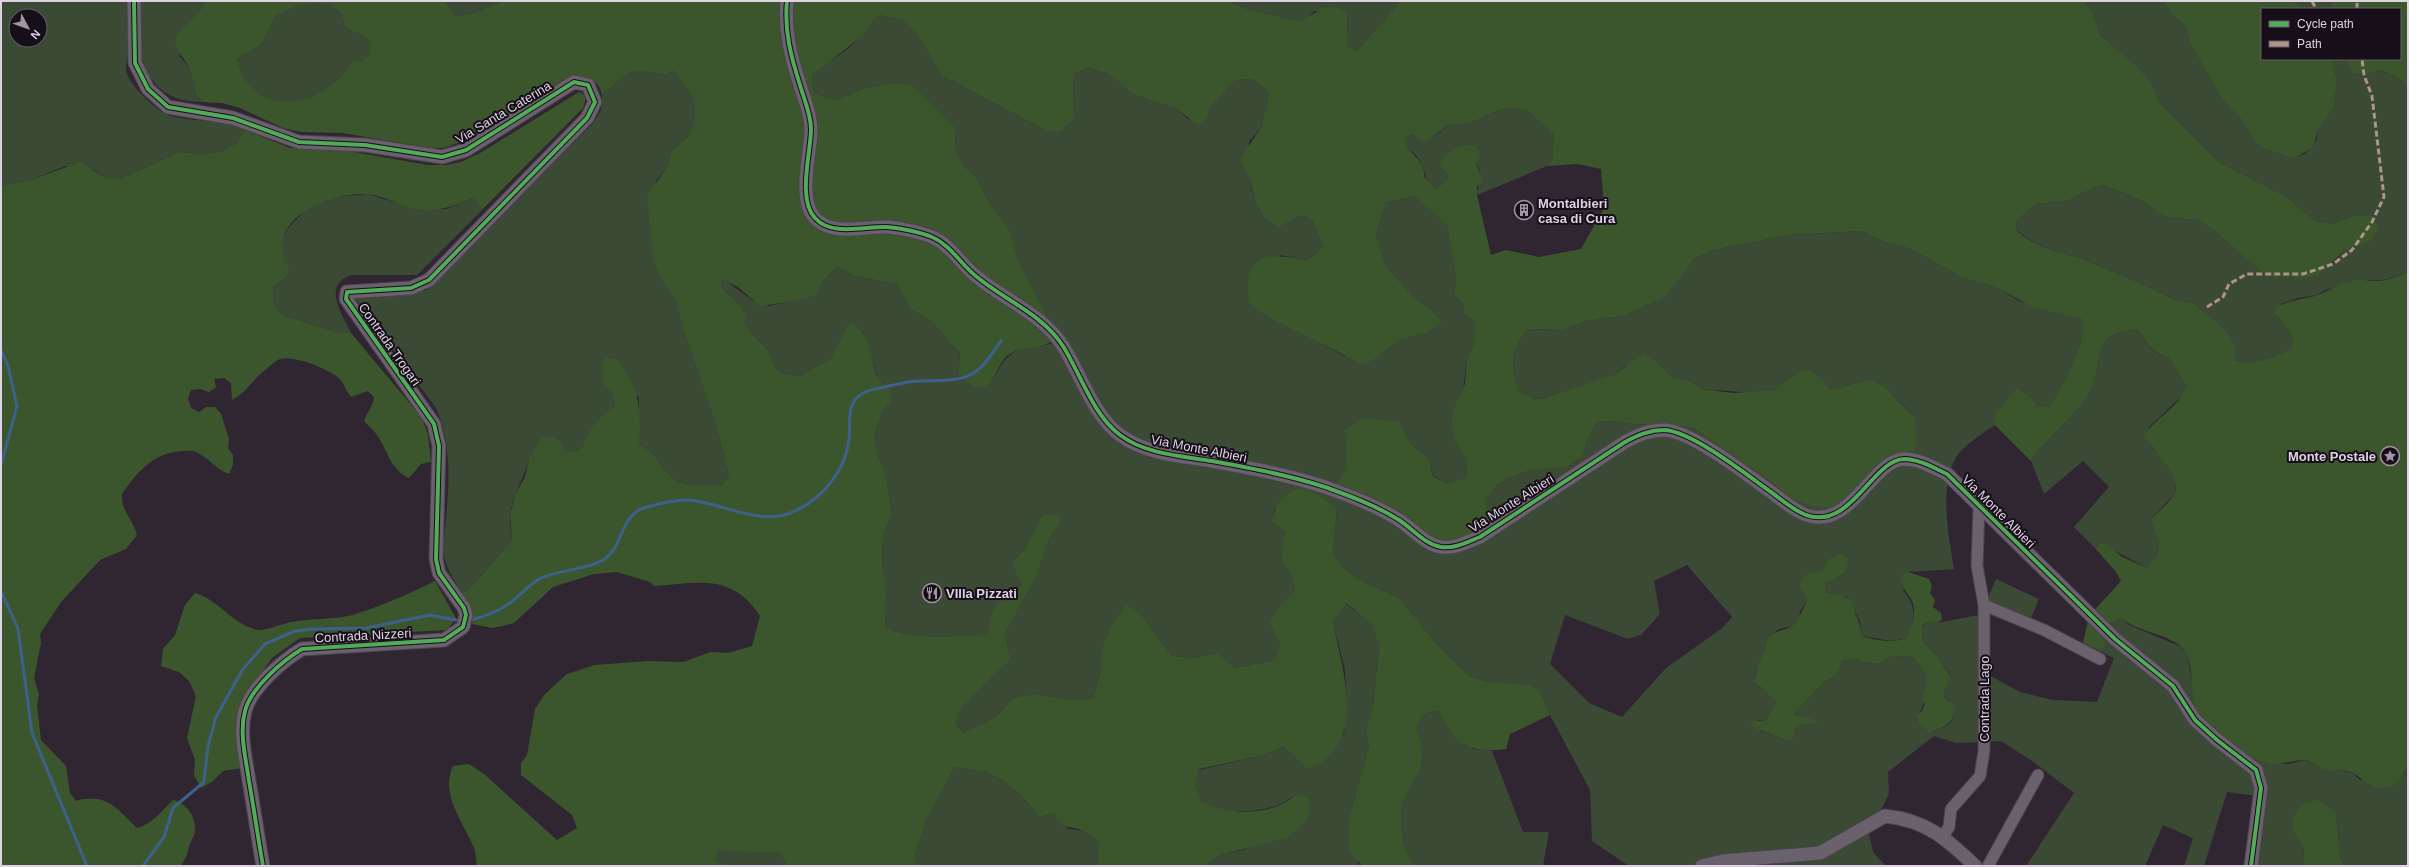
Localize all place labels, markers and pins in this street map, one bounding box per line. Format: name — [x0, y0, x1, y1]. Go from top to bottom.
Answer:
place label: Montalbieri casa di Cura — [1538, 196, 1616, 226]
building icon: Montalbieri casa di Cura — [1513, 199, 1535, 221]
place icon: Monte Postale — [2379, 445, 2401, 467]
place label: Monte Postale — [2288, 449, 2376, 464]
restaurant icon: VIlla Pizzati — [921, 582, 943, 604]
place label: VIlla Pizzati — [946, 586, 1017, 601]

